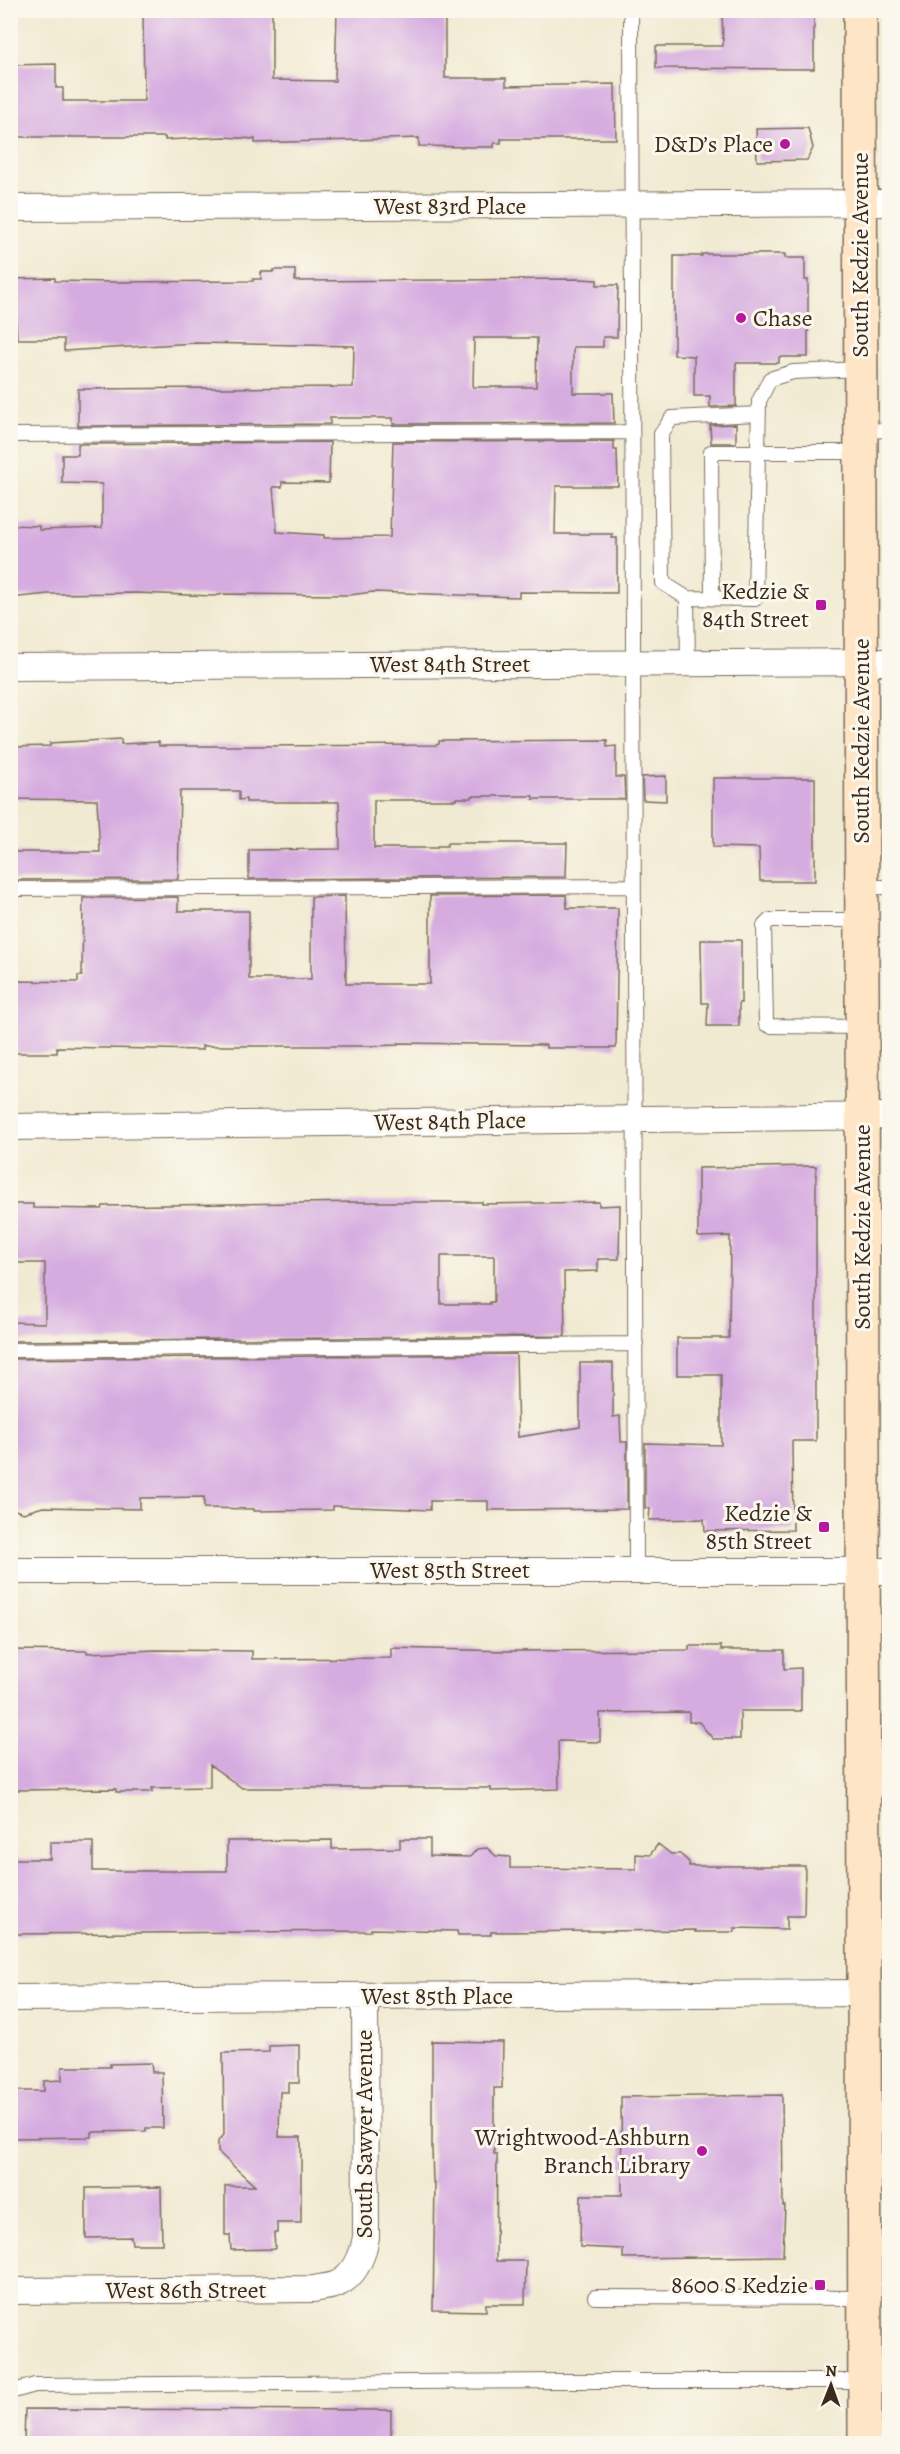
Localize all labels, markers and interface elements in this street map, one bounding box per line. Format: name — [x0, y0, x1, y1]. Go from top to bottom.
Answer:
place label: D&D’s Place — [654, 128, 773, 160]
marker: D&D’s Place — [778, 137, 792, 151]
street label: South Kedzie Avenue — [844, 152, 876, 358]
street label: West 83rd Place — [373, 190, 526, 222]
place label: Chase — [753, 302, 812, 334]
marker: Chase — [734, 311, 748, 325]
place label: Kedzie & 84th Street — [702, 575, 809, 635]
marker: Kedzie & 84th Street — [814, 598, 828, 612]
street label: South Kedzie Avenue — [845, 638, 877, 844]
street label: West 84th Street — [369, 648, 530, 680]
street label: West 84th Place — [372, 1104, 527, 1138]
street label: South Kedzie Avenue — [846, 1124, 878, 1330]
place label: Kedzie & 85th Street — [706, 1497, 812, 1557]
marker: Kedzie & 85th Street — [817, 1520, 831, 1534]
street label: West 85th Street — [369, 1554, 530, 1586]
street label: West 85th Place — [360, 1980, 513, 2012]
street label: South Sawyer Avenue — [348, 2029, 380, 2239]
place label: Wrightwood-Ashburn Branch Library — [474, 2121, 690, 2181]
marker: Wrightwood-Ashburn Branch Library — [695, 2144, 709, 2158]
place label: 8600 S Kedzie — [671, 2269, 808, 2301]
street label: West 86th Street — [105, 2274, 267, 2306]
marker: 8600 S Kedzie — [813, 2278, 827, 2292]
north arrow — [801, 2355, 861, 2415]
text: N — [825, 2360, 838, 2382]

